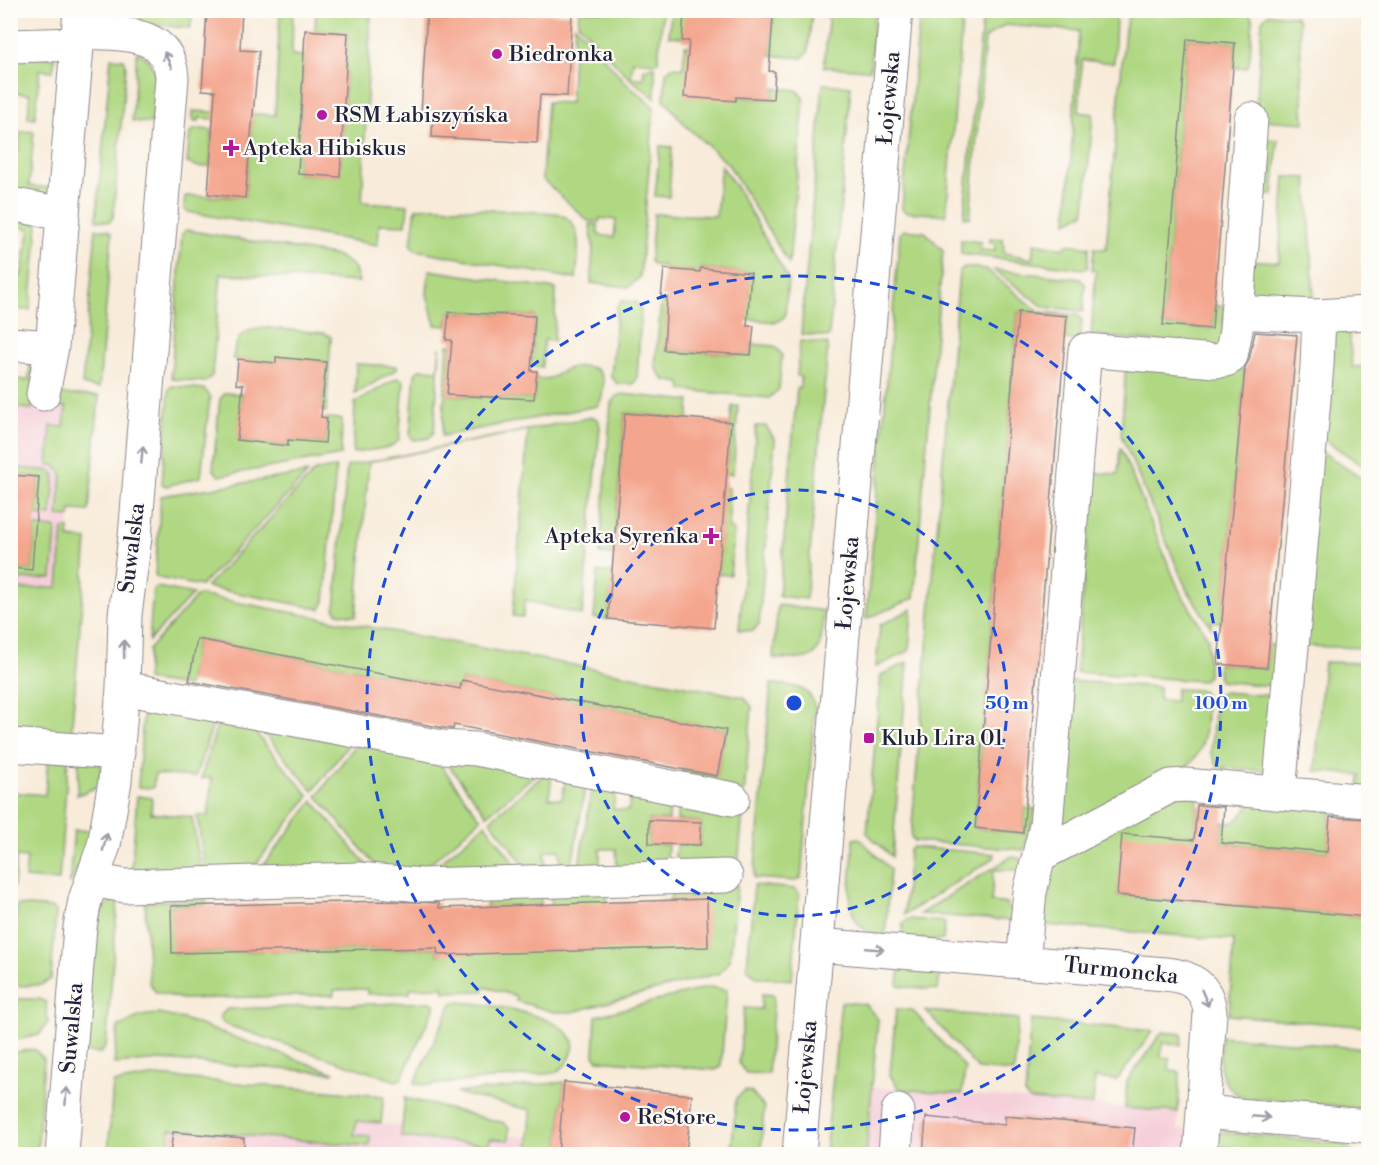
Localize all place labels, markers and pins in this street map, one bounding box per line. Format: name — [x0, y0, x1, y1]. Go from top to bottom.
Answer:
place label: Biedronka — [508, 41, 614, 68]
marker: Biedronka — [490, 47, 504, 61]
place label: RSM Łabiszyńska — [334, 102, 509, 129]
marker: RSM Łabiszyńska — [315, 108, 329, 122]
place label: Apteka Hibiskus — [242, 135, 406, 162]
marker: Apteka Hibiskus — [224, 141, 238, 155]
place label: Apteka Syrenka — [544, 523, 700, 550]
marker: Apteka Syrenka — [704, 529, 718, 543]
centre of rings — [784, 693, 804, 713]
place label: Klub Lira 01 — [881, 725, 1004, 752]
marker: Klub Lira 01 — [862, 731, 876, 745]
place label: ReStore — [637, 1104, 716, 1131]
marker: ReStore — [618, 1110, 632, 1124]

